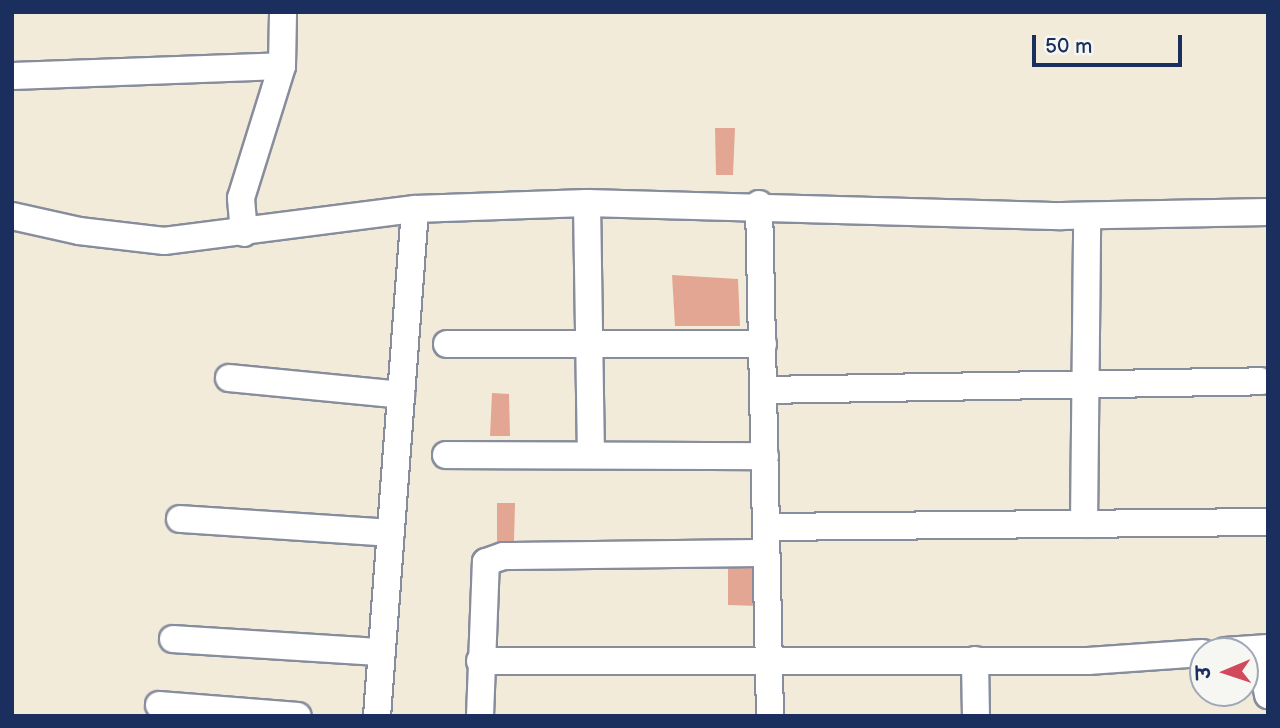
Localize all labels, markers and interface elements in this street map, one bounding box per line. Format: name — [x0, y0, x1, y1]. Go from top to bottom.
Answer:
scale bar — [1035, 21, 1186, 65]
text: 50 m — [1045, 34, 1092, 59]
north arrow — [1189, 637, 1259, 707]
text: उ — [1193, 666, 1216, 679]

